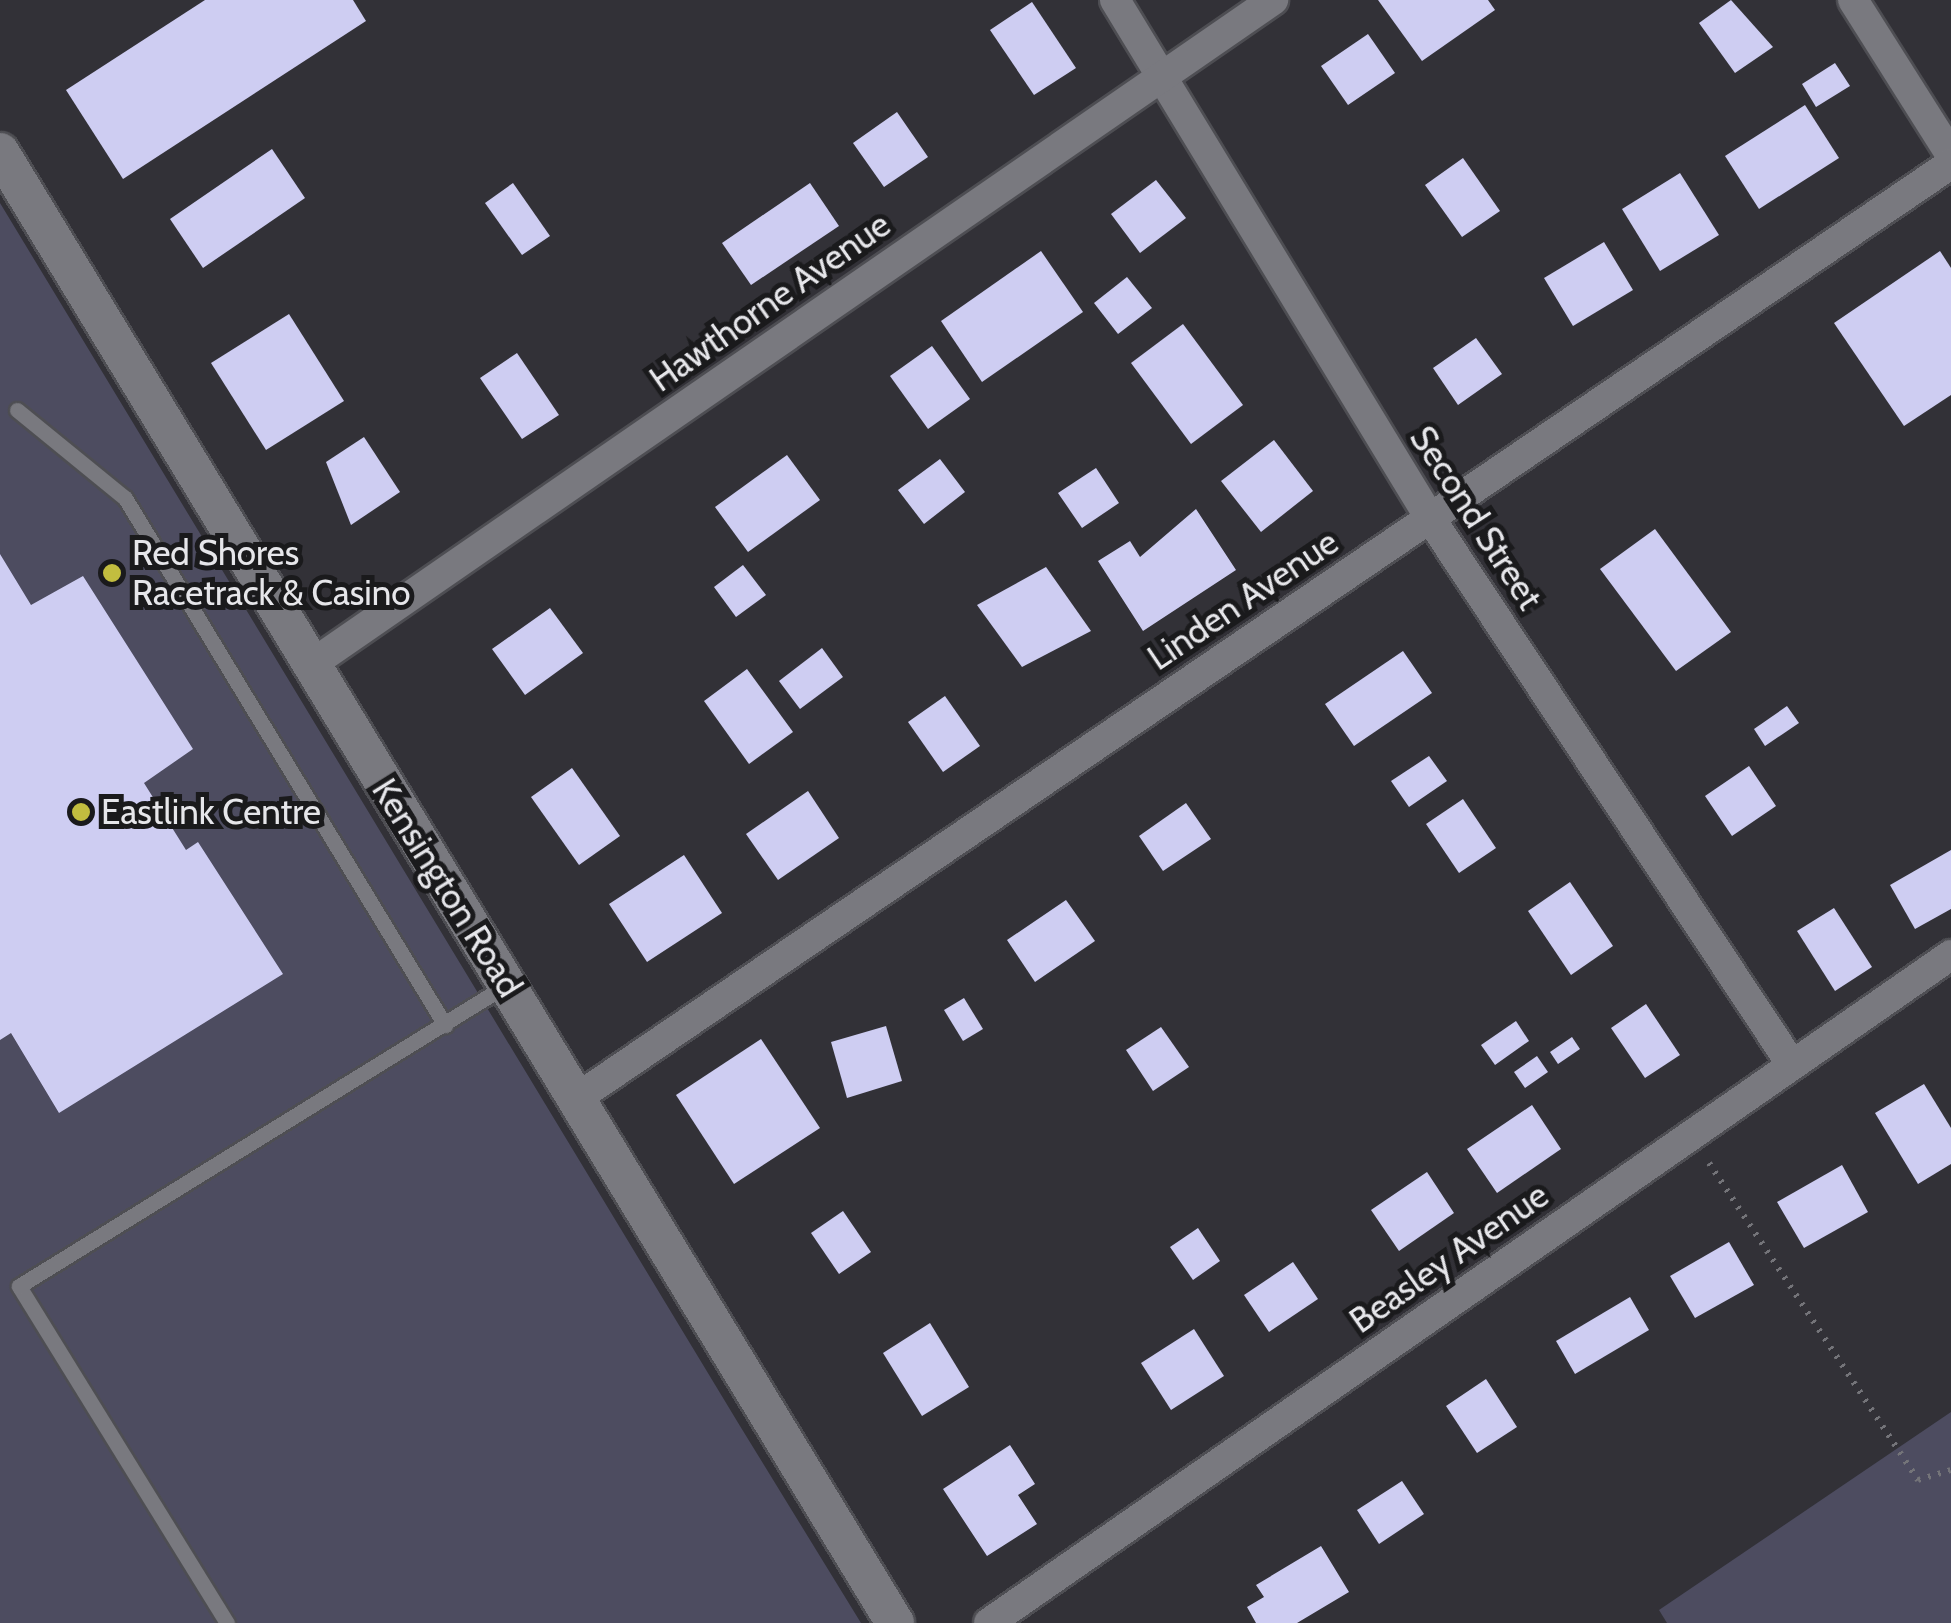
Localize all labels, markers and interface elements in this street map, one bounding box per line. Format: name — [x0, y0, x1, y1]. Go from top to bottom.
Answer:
street label: Hawthorne Avenue — [642, 203, 898, 401]
street label: Second Street — [1401, 418, 1551, 618]
street label: Linden Avenue — [1140, 521, 1346, 679]
place label: Red Shores Racetrack & Casino — [132, 532, 410, 614]
marker: Red Shores Racetrack & Casino — [101, 562, 123, 584]
street label: Kensington Road — [363, 771, 531, 1005]
place label: Eastlink Centre — [101, 791, 321, 833]
marker: Eastlink Centre — [70, 801, 92, 823]
street label: Beasley Avenue — [1342, 1174, 1556, 1342]

